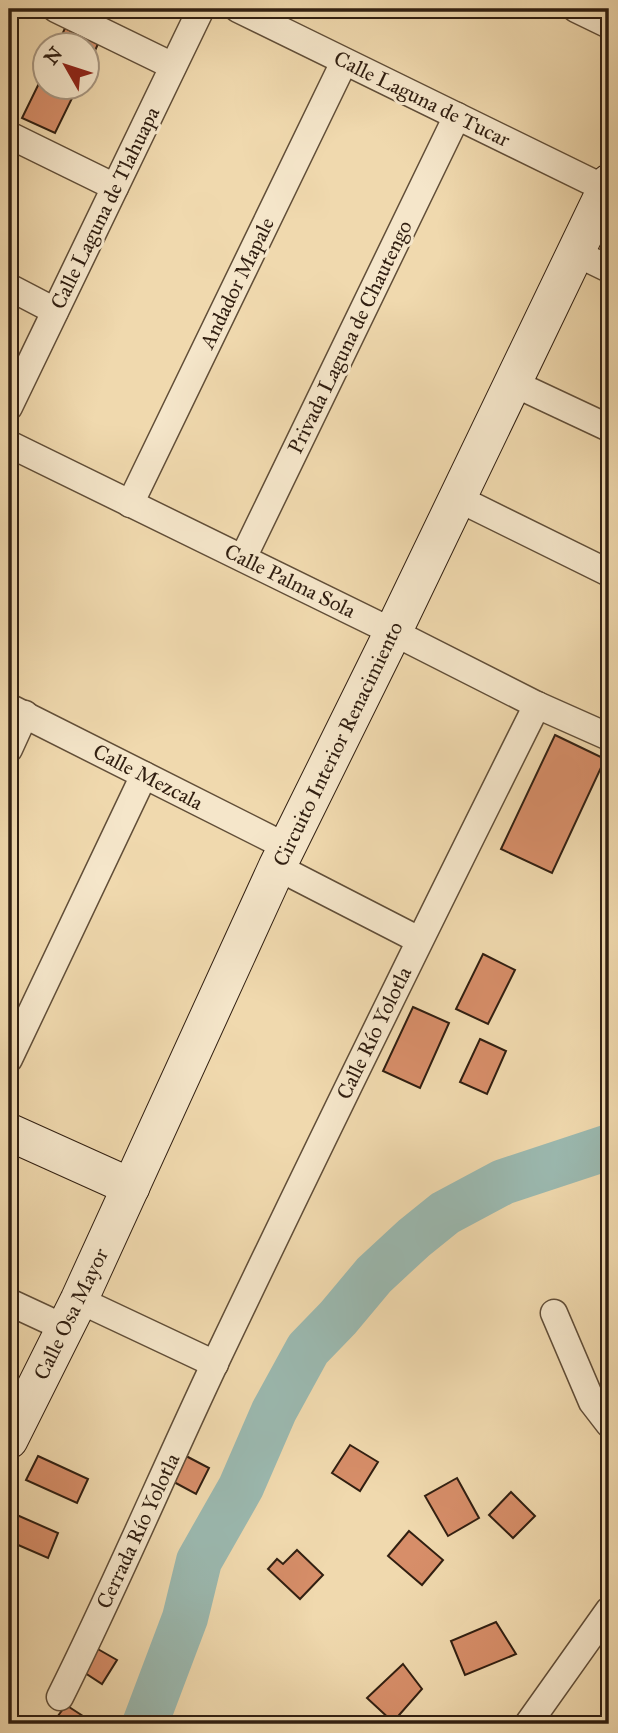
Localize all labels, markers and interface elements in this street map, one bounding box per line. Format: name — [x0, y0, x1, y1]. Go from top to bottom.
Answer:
north arrow — [32, 32, 102, 102]
text: N — [39, 42, 67, 69]
street label: Calle Laguna de Tucar — [330, 45, 514, 153]
street label: Calle Laguna de Tlahuapa — [45, 102, 165, 313]
street label: Andador Mapale — [194, 213, 280, 354]
street label: Privada Laguna de Chautengo — [282, 216, 418, 458]
street label: Calle Palma Sola — [220, 538, 360, 624]
street label: Circuito Interior Renacimiento — [267, 617, 409, 871]
street label: Calle Mezcala — [89, 738, 207, 816]
street label: Calle Río Yolotla — [331, 962, 417, 1104]
street label: Calle Osa Mayor — [28, 1244, 114, 1384]
street label: Cerrada Río Yolotla — [91, 1449, 185, 1613]

